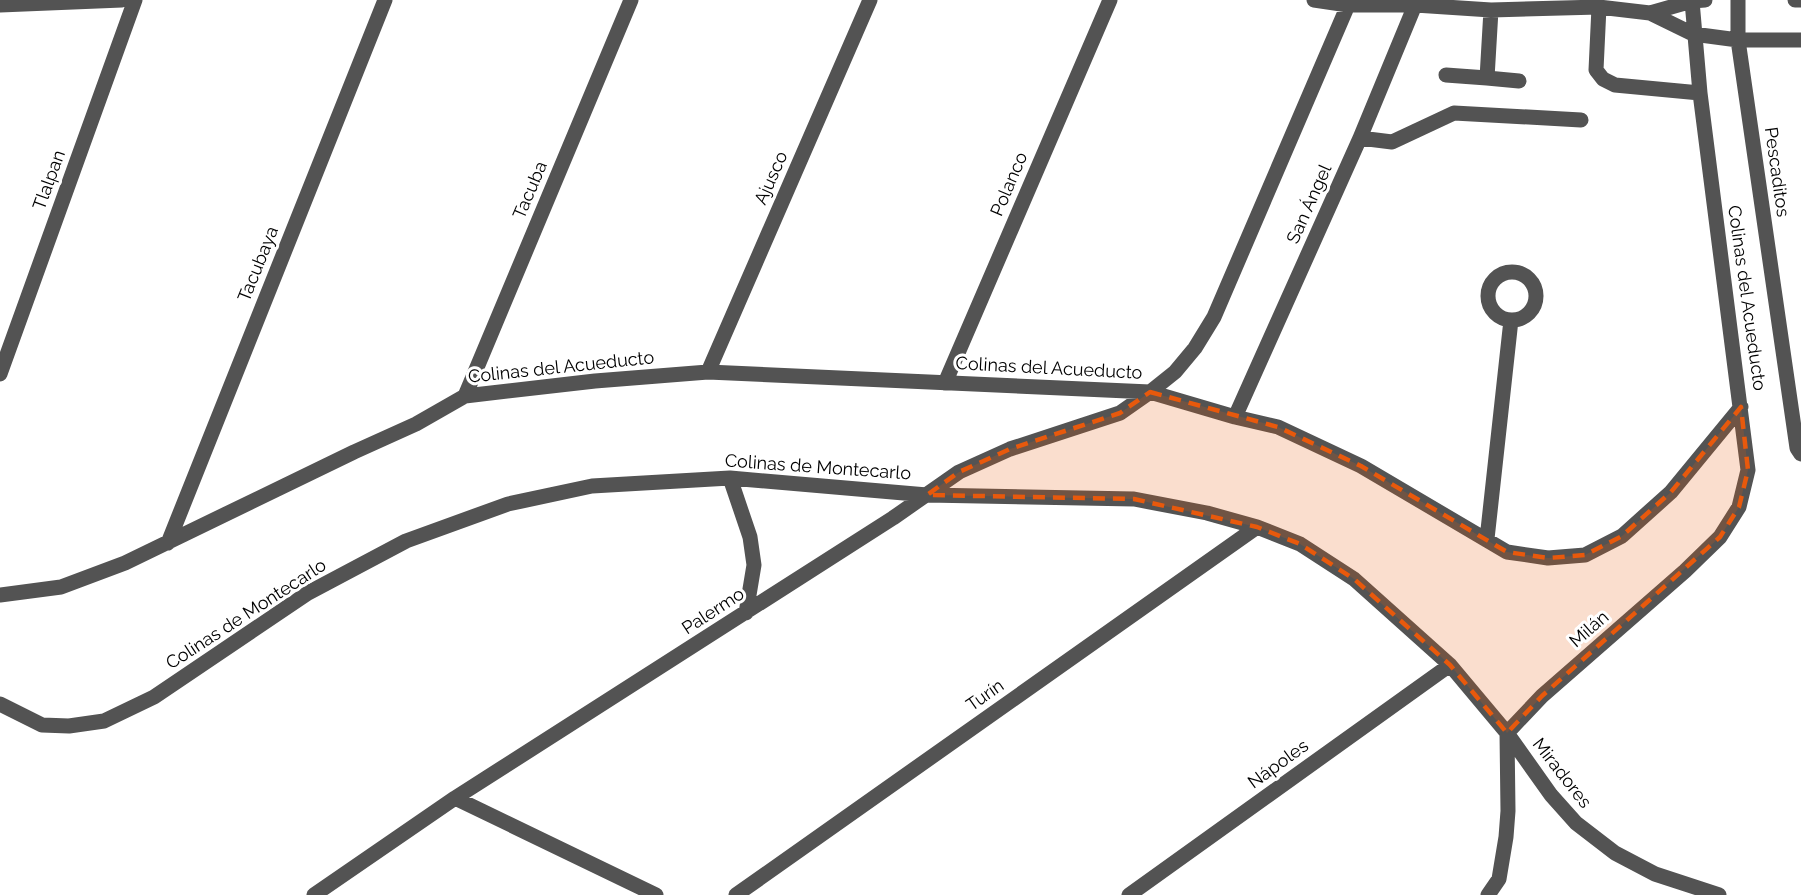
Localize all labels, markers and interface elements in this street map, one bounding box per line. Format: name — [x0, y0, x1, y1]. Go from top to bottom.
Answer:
street label: Pescaditos — [1761, 126, 1794, 218]
street label: Tlalpan — [28, 147, 69, 213]
street label: Ajusco — [750, 148, 792, 208]
street label: Polanco — [986, 148, 1031, 219]
street label: Tacuba — [508, 158, 551, 222]
street label: San Ángel — [1281, 160, 1335, 247]
street label: Colinas del Acueducto — [1724, 204, 1771, 392]
street label: Tacubaya — [233, 223, 282, 305]
street label: Colinas del Acueducto — [467, 346, 655, 387]
street label: Colinas del Acueducto — [955, 352, 1143, 383]
street label: Colinas de Montecarlo — [724, 450, 912, 484]
street label: Colinas de Montecarlo — [162, 554, 330, 673]
street label: Palermo — [678, 583, 748, 638]
street label: Milán — [1565, 606, 1613, 651]
street label: Turín — [962, 674, 1007, 715]
street label: Nápoles — [1243, 734, 1312, 793]
street label: Miradores — [1529, 734, 1596, 812]

